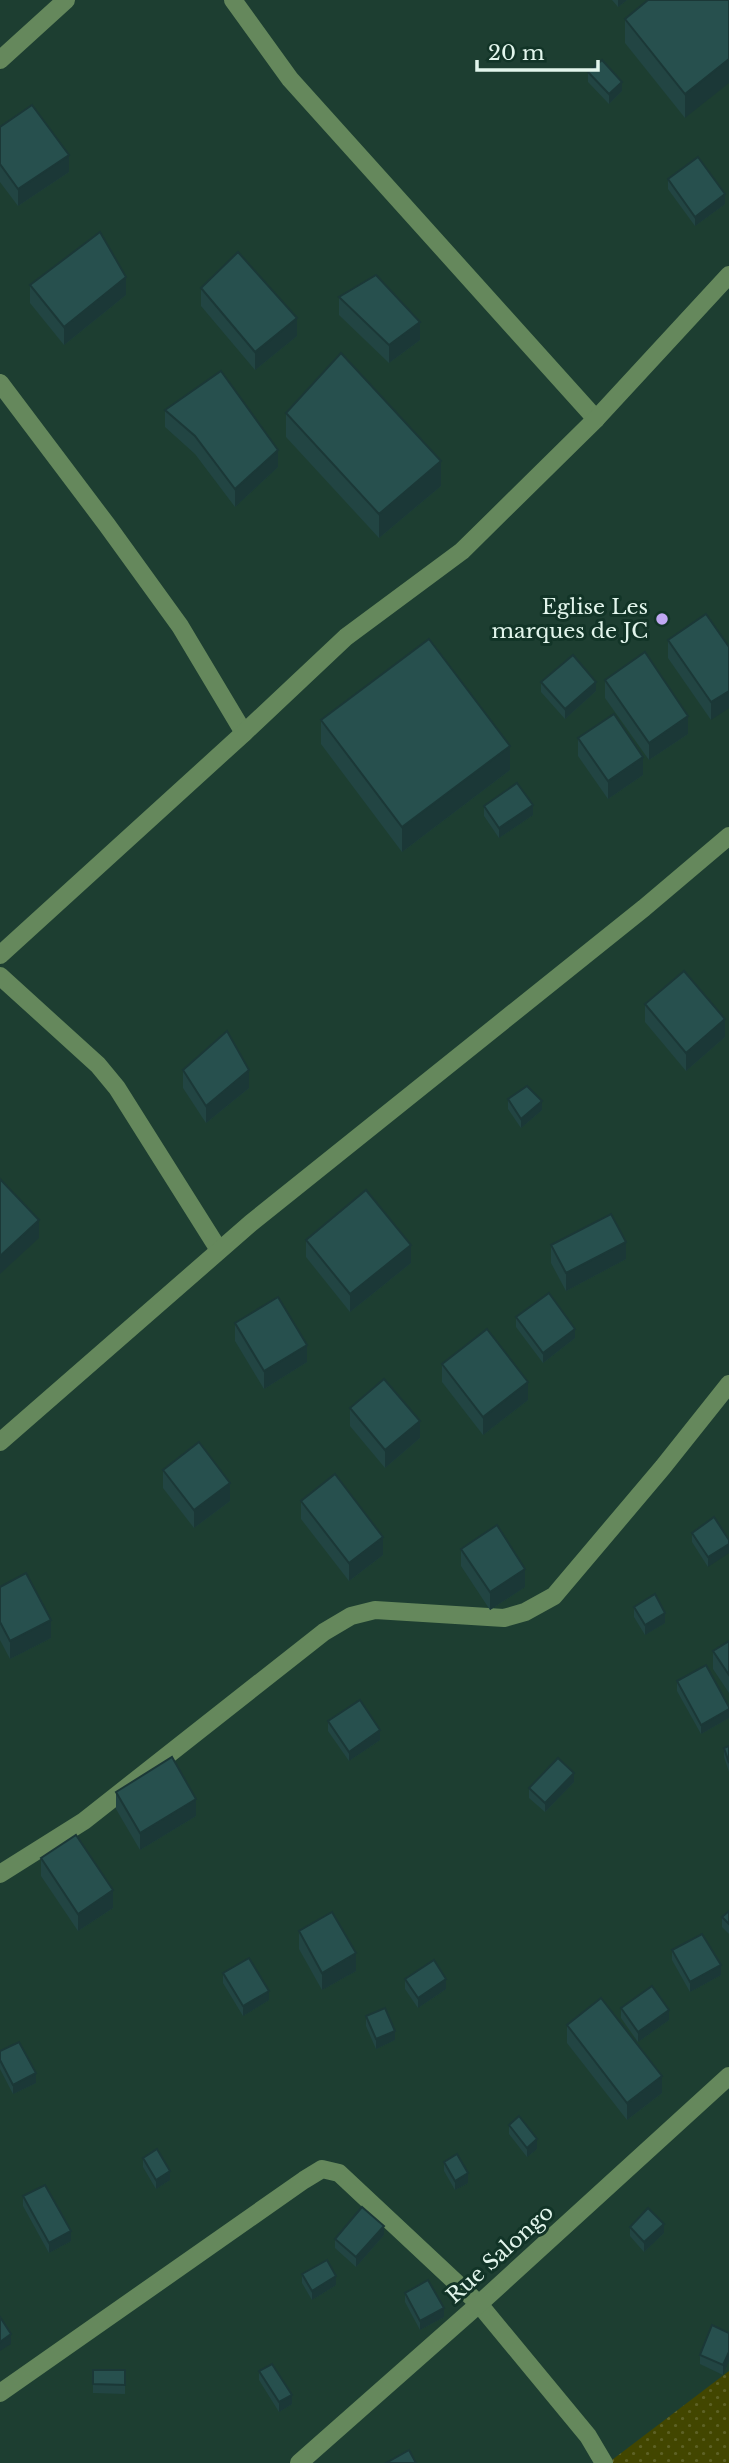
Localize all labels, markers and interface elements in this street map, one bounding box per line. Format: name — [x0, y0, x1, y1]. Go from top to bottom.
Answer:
scale bar — [477, 28, 598, 72]
text: 20 m — [488, 40, 545, 66]
place label: Eglise Les marques de JC — [491, 594, 648, 644]
marker: Eglise Les marques de JC — [654, 611, 670, 627]
street label: Rue Salongo — [441, 2199, 559, 2309]

